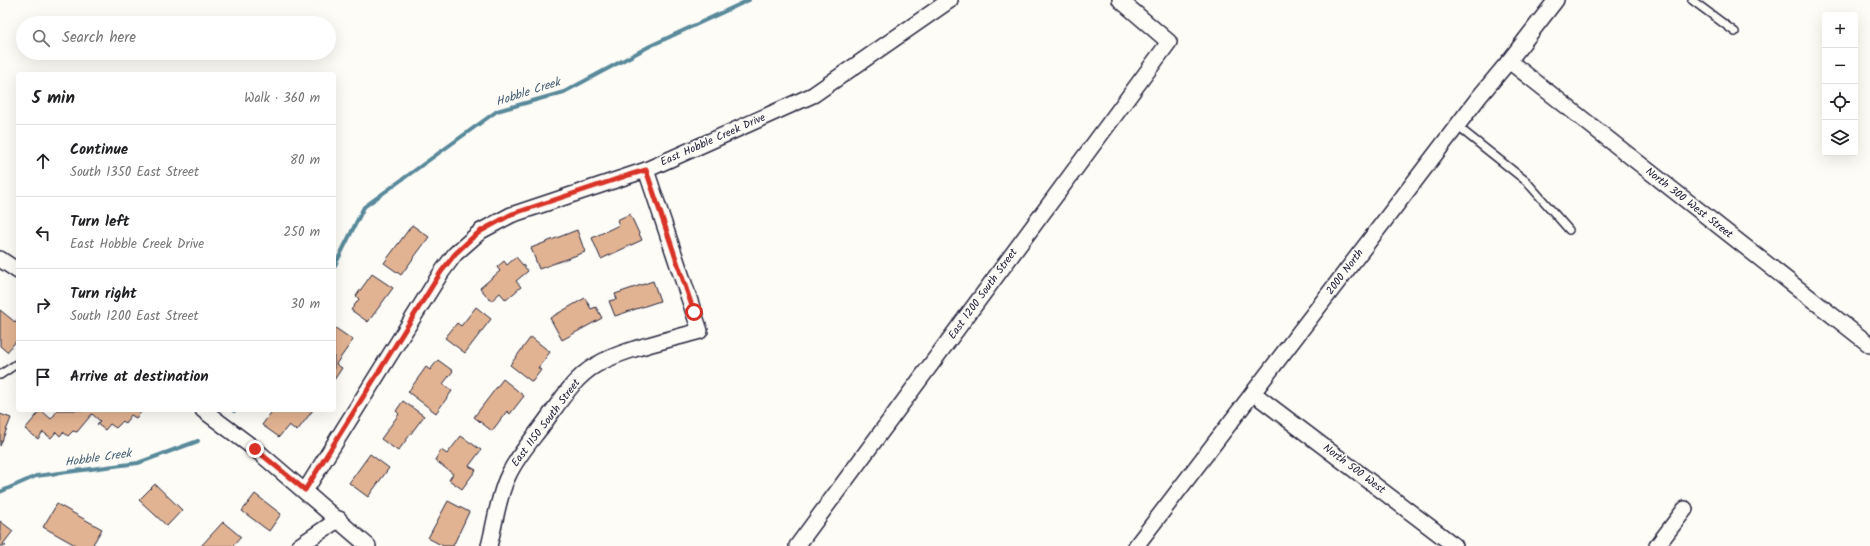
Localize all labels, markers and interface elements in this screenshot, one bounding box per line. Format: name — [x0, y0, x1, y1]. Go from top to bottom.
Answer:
map controls — [1822, 12, 1858, 156]
button: + — [1822, 12, 1858, 48]
search box — [16, 16, 336, 60]
text: Search here — [62, 26, 136, 50]
icon: search — [30, 27, 52, 49]
button: − — [1822, 48, 1858, 84]
water label: Hobble Creek — [493, 72, 565, 111]
button: locate — [1822, 84, 1858, 120]
text: 5 min — [32, 85, 75, 112]
text: Walk · 360 m — [244, 88, 320, 109]
street label: East Hobble Creek Drive — [657, 109, 769, 171]
button: layers — [1822, 120, 1858, 156]
text: Continue — [70, 138, 128, 162]
icon: ahead — [32, 150, 54, 172]
text: 80 m — [290, 150, 320, 171]
text: South 1350 East Street — [70, 162, 199, 183]
street label: North 300 West Street — [1641, 163, 1737, 244]
text: Turn left — [70, 210, 130, 234]
icon: left — [32, 222, 54, 244]
text: 250 m — [283, 222, 320, 243]
text: East Hobble Creek Drive — [70, 234, 204, 255]
street label: East 1200 South Street — [944, 244, 1023, 343]
street label: 2000 North — [1322, 245, 1368, 299]
text: Turn right — [70, 282, 137, 306]
icon: right — [32, 294, 54, 316]
text: 30 m — [291, 294, 320, 315]
route start — [685, 303, 703, 321]
text: South 1200 East Street — [70, 306, 199, 327]
text: Arrive at destination — [70, 365, 209, 389]
icon: arrive — [32, 366, 54, 388]
street label: East 1150 South Street — [507, 375, 586, 471]
street label: North 500 West — [1319, 439, 1390, 499]
route end — [246, 440, 264, 458]
water label: Hobble Creek — [64, 444, 135, 472]

